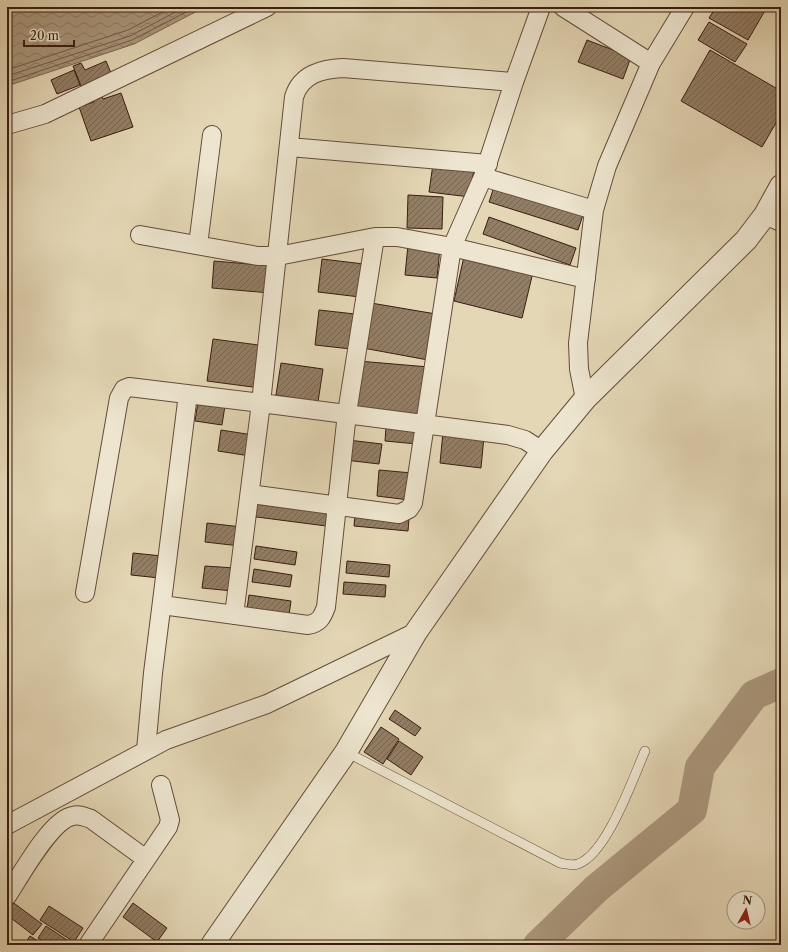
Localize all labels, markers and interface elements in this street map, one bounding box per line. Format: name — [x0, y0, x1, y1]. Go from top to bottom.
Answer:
scale bar — [24, 22, 74, 48]
text: 20 m — [30, 28, 59, 43]
north arrow — [726, 890, 766, 930]
text: N — [742, 893, 754, 908]

